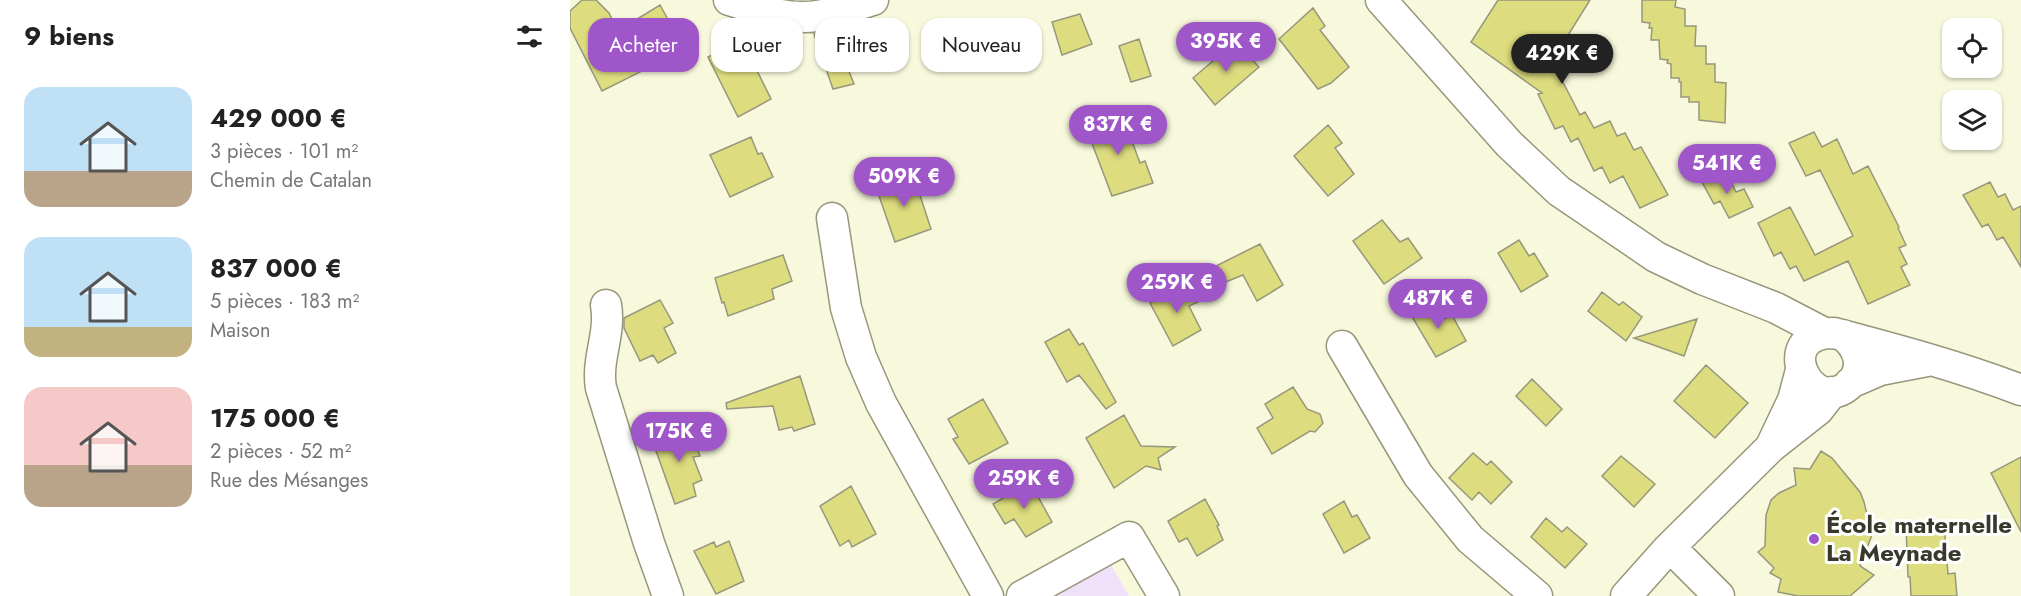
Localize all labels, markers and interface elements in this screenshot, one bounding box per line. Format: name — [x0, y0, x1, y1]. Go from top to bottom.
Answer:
text: 9 biens — [24, 17, 114, 55]
chip: Acheter — [588, 18, 699, 72]
chip: Louer — [711, 18, 803, 72]
chip: Filtres — [815, 18, 909, 72]
chip: Nouveau — [921, 18, 1042, 72]
map controls — [1942, 18, 2002, 150]
button: locate — [1942, 18, 2002, 78]
icon: filters — [513, 20, 546, 53]
pin: 395K € — [1177, 22, 1275, 73]
text: 395K € — [1190, 27, 1262, 56]
pin: 429K € — [1513, 34, 1611, 85]
text: 429K € — [1525, 39, 1599, 68]
button: layers — [1942, 90, 2002, 150]
text: 429 000 € — [210, 99, 347, 137]
pin: 837K € — [1069, 105, 1167, 156]
text: 837K € — [1083, 110, 1153, 139]
icon: home — [72, 111, 144, 183]
text: 3 pièces · 101 m² — [210, 137, 358, 166]
pin: 541K € — [1678, 144, 1776, 195]
text: 541K € — [1692, 149, 1762, 178]
pin: 509K € — [855, 157, 953, 208]
text: 509K € — [868, 162, 940, 191]
text: Chemin de Catalan — [210, 166, 372, 195]
text: 837 000 € — [210, 249, 342, 287]
icon: home — [72, 261, 144, 333]
pin: 259K € — [1128, 263, 1226, 314]
text: 259K € — [1141, 268, 1213, 297]
pin: 487K € — [1389, 279, 1487, 330]
text: 487K € — [1402, 284, 1474, 313]
text: 5 pièces · 183 m² — [210, 287, 359, 316]
text: Maison — [210, 316, 271, 345]
text: 175 000 € — [210, 399, 340, 437]
icon: home — [72, 411, 144, 483]
pin: 175K € — [630, 412, 728, 463]
text: 175K € — [645, 417, 713, 446]
text: 2 pièces · 52 m² — [210, 437, 351, 466]
pin: 259K € — [975, 459, 1073, 510]
text: 259K € — [988, 464, 1060, 493]
text: Rue des Mésanges — [210, 466, 368, 495]
place label: École maternelle La Meynade — [1826, 507, 2012, 570]
marker: École maternelle La Meynade — [1807, 532, 1821, 546]

